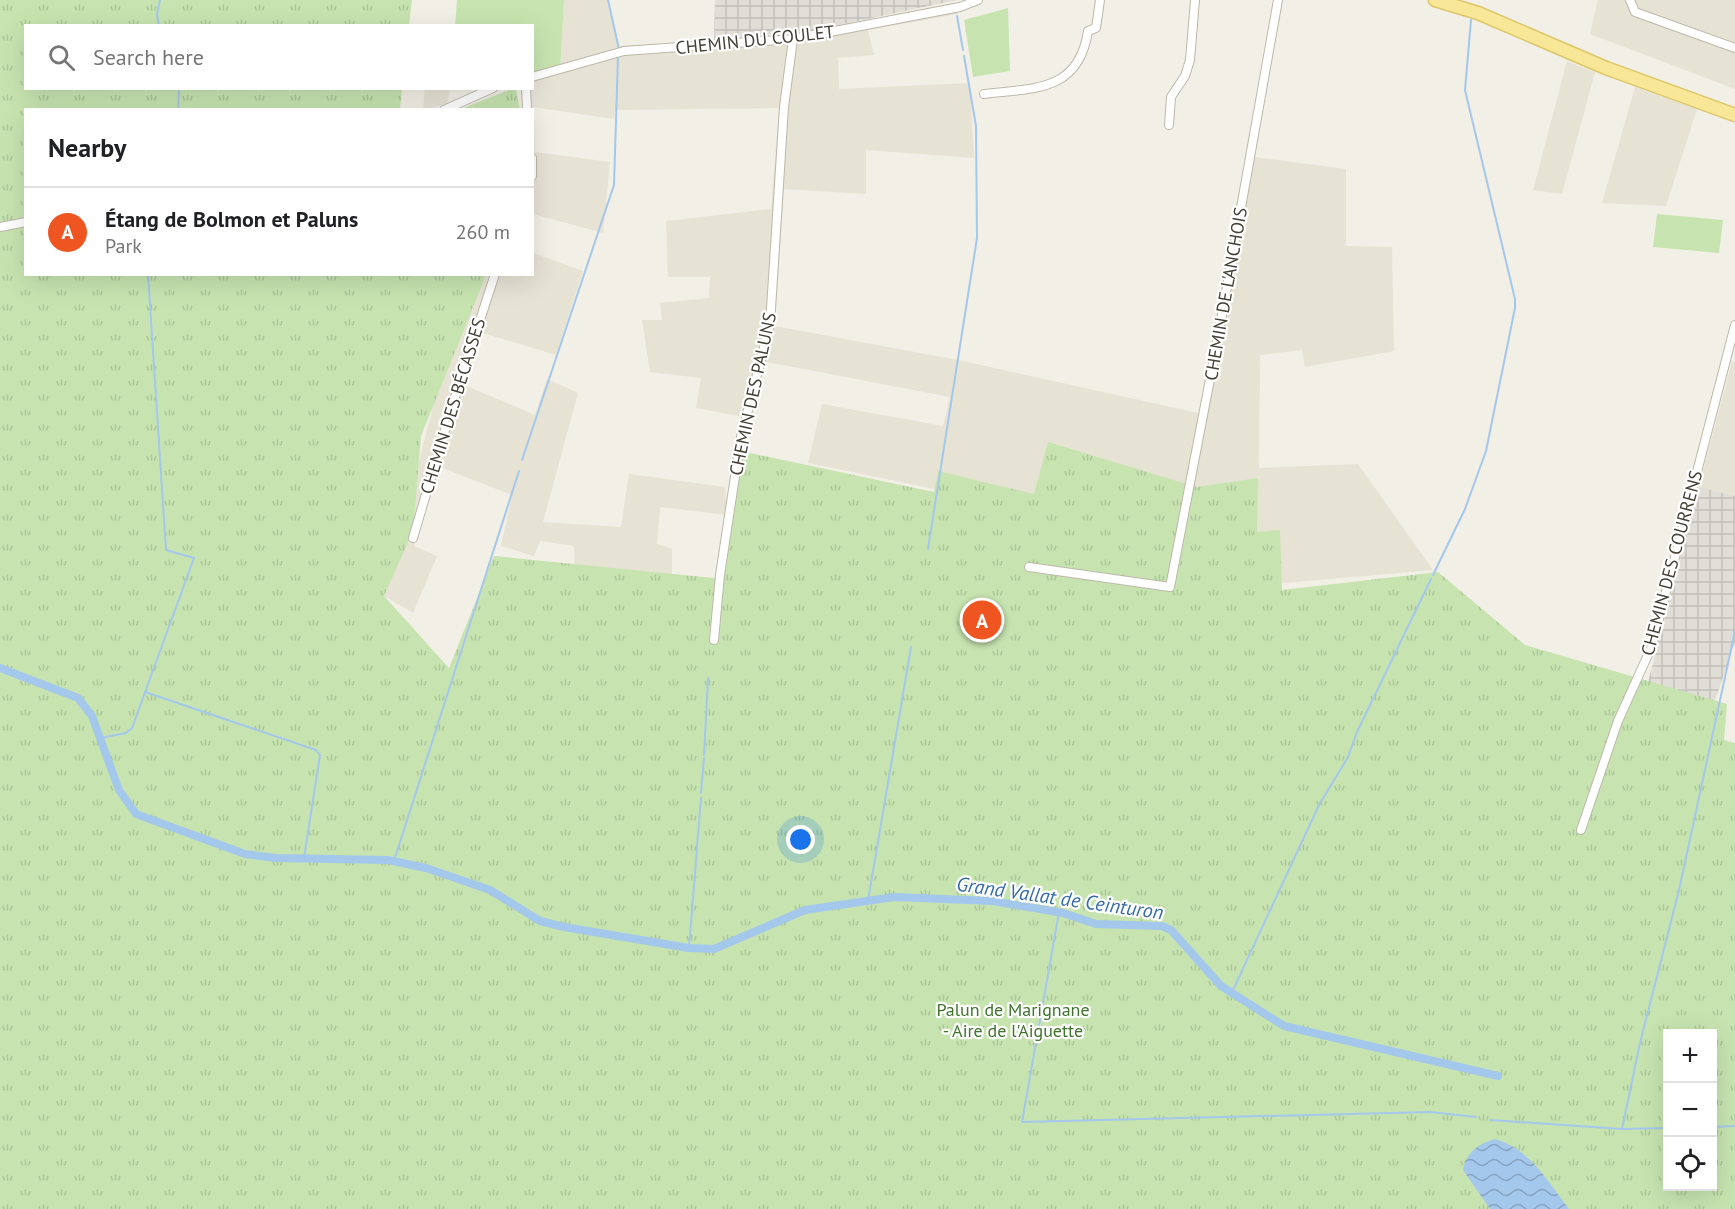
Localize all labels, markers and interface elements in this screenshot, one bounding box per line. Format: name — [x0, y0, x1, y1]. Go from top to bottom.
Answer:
street label: CHEMIN DU COULET — [674, 20, 835, 59]
search box — [24, 24, 534, 90]
icon: search — [45, 41, 78, 74]
text: Search here — [93, 43, 204, 71]
text: Nearby — [48, 131, 126, 164]
text: Étang de Bolmon et Paluns — [105, 205, 358, 233]
street label: CHEMIN DE L'ANCHOIS — [1199, 205, 1252, 382]
text: A — [61, 219, 74, 245]
text: 260 m — [456, 219, 510, 245]
text: Park — [105, 233, 142, 259]
street label: CHEMIN DES PALUNS — [724, 310, 781, 478]
street label: CHEMIN DES BÉCASSES — [415, 315, 490, 497]
street label: CHEMIN DES COURRENS — [1636, 468, 1707, 658]
pin: A — [962, 598, 1002, 642]
your location — [786, 825, 815, 854]
water label: Grand Vallat de Ceinturon — [955, 871, 1165, 925]
park label: Palun de Marignane - Aire de l'Aiguette — [936, 998, 1090, 1042]
map controls — [1663, 1029, 1717, 1191]
button: + — [1663, 1029, 1717, 1083]
button: − — [1663, 1083, 1717, 1137]
button: locate — [1663, 1137, 1717, 1191]

